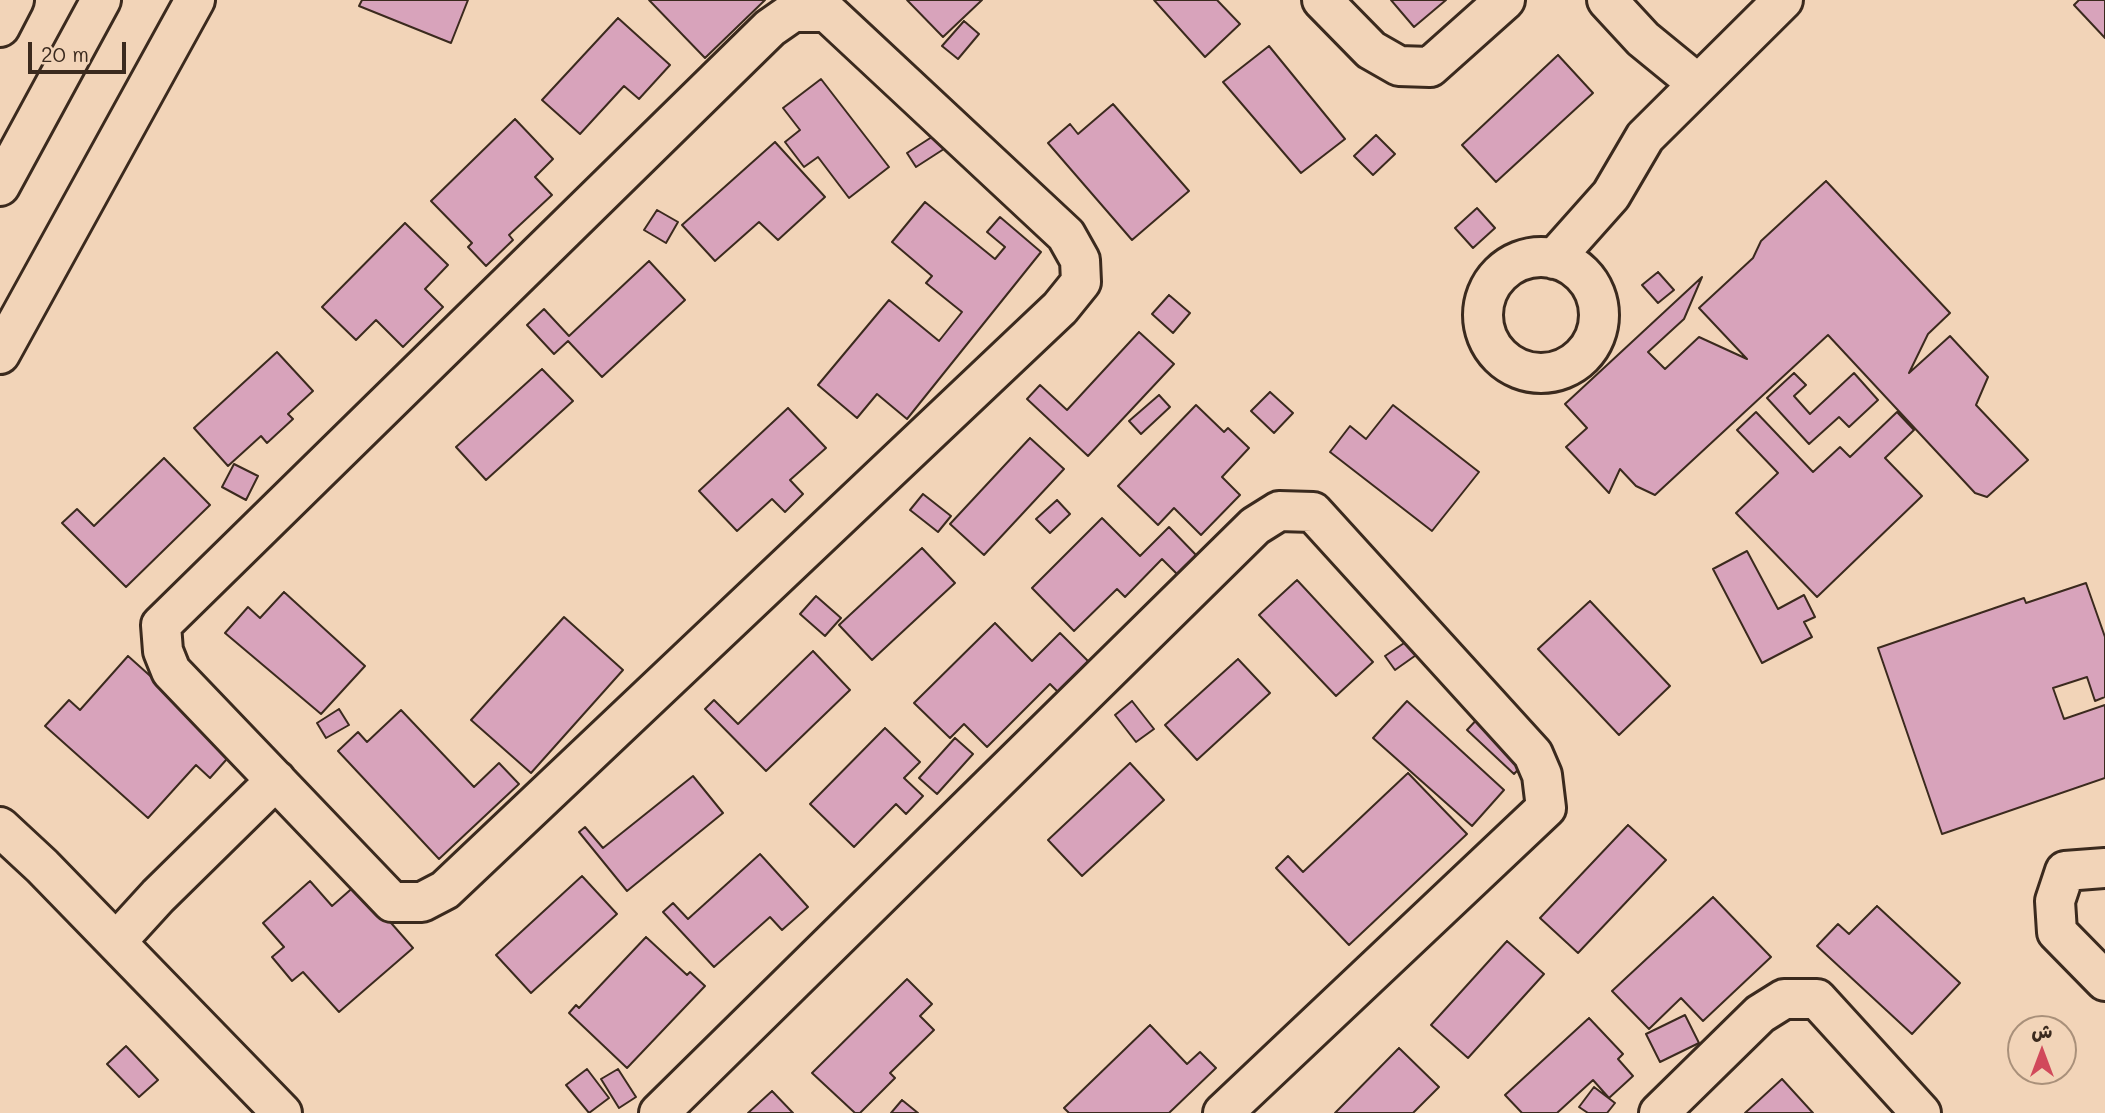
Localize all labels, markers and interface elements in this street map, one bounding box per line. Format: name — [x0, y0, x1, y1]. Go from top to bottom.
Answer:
scale bar — [32, 28, 130, 72]
text: 20 m — [41, 40, 89, 67]
north arrow — [2007, 1015, 2077, 1085]
text: ش — [2032, 1018, 2052, 1043]

